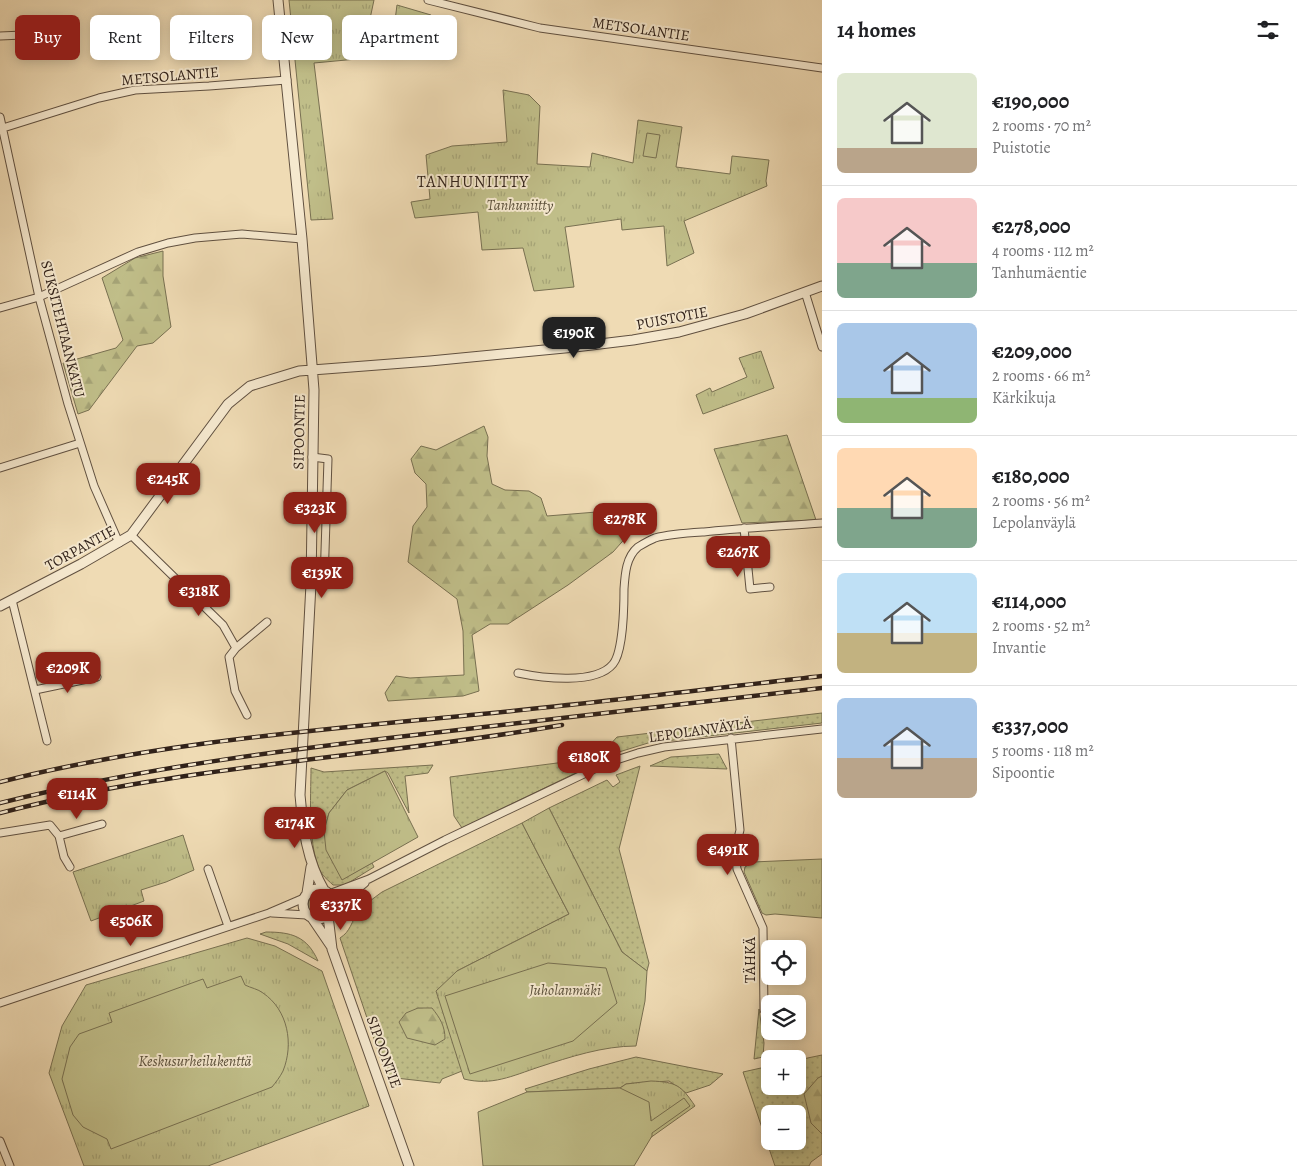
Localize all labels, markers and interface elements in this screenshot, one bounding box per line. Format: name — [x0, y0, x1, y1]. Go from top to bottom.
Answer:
street label: METSOLANTIE — [591, 12, 691, 46]
chip: Buy — [15, 15, 80, 60]
chip: Rent — [90, 15, 160, 60]
chip: Filters — [170, 15, 252, 60]
chip: New — [262, 15, 332, 60]
chip: Apartment — [342, 15, 457, 60]
text: 14 homes — [837, 16, 916, 44]
icon: filters — [1254, 16, 1282, 44]
street label: METSOLANTIE — [120, 62, 220, 90]
text: €190,000 — [992, 87, 1069, 115]
icon: home — [877, 93, 937, 153]
text: 2 rooms · 70 m² — [992, 115, 1091, 137]
text: Puistotie — [992, 137, 1051, 159]
district label: TANHUNIITTY — [417, 171, 529, 193]
park label: Tanhuniitty — [487, 195, 554, 215]
text: €278,000 — [992, 212, 1071, 240]
icon: home — [877, 218, 937, 278]
text: 4 rooms · 112 m² — [992, 240, 1094, 262]
street label: SUKSITEHTAANKATU — [36, 258, 90, 400]
text: Tanhumäentie — [992, 262, 1087, 284]
street label: PUISTOTIE — [634, 301, 710, 335]
pin: €190K — [539, 316, 609, 359]
text: €190K — [554, 322, 594, 344]
text: €209,000 — [992, 337, 1072, 365]
icon: home — [877, 343, 937, 403]
text: 2 rooms · 66 m² — [992, 365, 1090, 387]
text: Kärkikuja — [992, 387, 1056, 409]
street label: SIPOONTIE — [288, 394, 310, 470]
pin: €245K — [133, 462, 203, 505]
text: €180,000 — [992, 462, 1070, 490]
text: €245K — [147, 468, 189, 490]
icon: home — [877, 468, 937, 528]
text: 2 rooms · 56 m² — [992, 490, 1090, 512]
pin: €323K — [280, 492, 350, 534]
text: €323K — [294, 497, 336, 519]
pin: €278K — [590, 502, 660, 545]
text: €278K — [604, 508, 646, 530]
text: Lepolanväylä — [992, 512, 1076, 534]
street label: TORPANTIE — [41, 521, 119, 575]
pin: €267K — [703, 536, 773, 578]
text: €267K — [717, 541, 759, 563]
pin: €139K — [287, 556, 357, 599]
text: €139K — [302, 562, 342, 584]
pin: €318K — [164, 574, 234, 617]
text: €318K — [179, 580, 219, 602]
text: €114,000 — [992, 587, 1066, 615]
icon: home — [877, 593, 937, 653]
text: 2 rooms · 52 m² — [992, 615, 1090, 637]
text: Invantie — [992, 637, 1046, 659]
pin: €209K — [33, 652, 103, 694]
text: €209K — [47, 657, 89, 679]
text: €337,000 — [992, 712, 1068, 740]
street label: LEPOLANVÄYLÄ — [647, 713, 753, 747]
icon: home — [877, 718, 937, 778]
pin: €180K — [554, 740, 624, 783]
text: 5 rooms · 118 m² — [992, 740, 1094, 762]
text: €180K — [568, 746, 610, 768]
text: Sipoontie — [992, 762, 1055, 784]
pin: €114K — [42, 778, 112, 820]
text: €114K — [58, 783, 96, 805]
pin: €174K — [260, 806, 330, 849]
text: €174K — [275, 812, 315, 834]
pin: €491K — [693, 834, 763, 876]
text: €491K — [708, 839, 748, 861]
pin: €337K — [306, 888, 376, 931]
text: €337K — [321, 894, 361, 916]
pin: €506K — [96, 904, 166, 947]
text: €506K — [110, 910, 152, 932]
street label: TÄHKÄ — [740, 937, 760, 983]
map controls — [761, 940, 806, 1150]
button: locate — [761, 940, 806, 985]
park label: Juholanmäki — [528, 980, 601, 1000]
button: layers — [761, 995, 806, 1040]
street label: SIPOONTIE — [362, 1013, 406, 1091]
button: + — [761, 1050, 806, 1095]
park label: Keskusurheilukenttä — [139, 1051, 252, 1071]
button: − — [761, 1105, 806, 1150]

